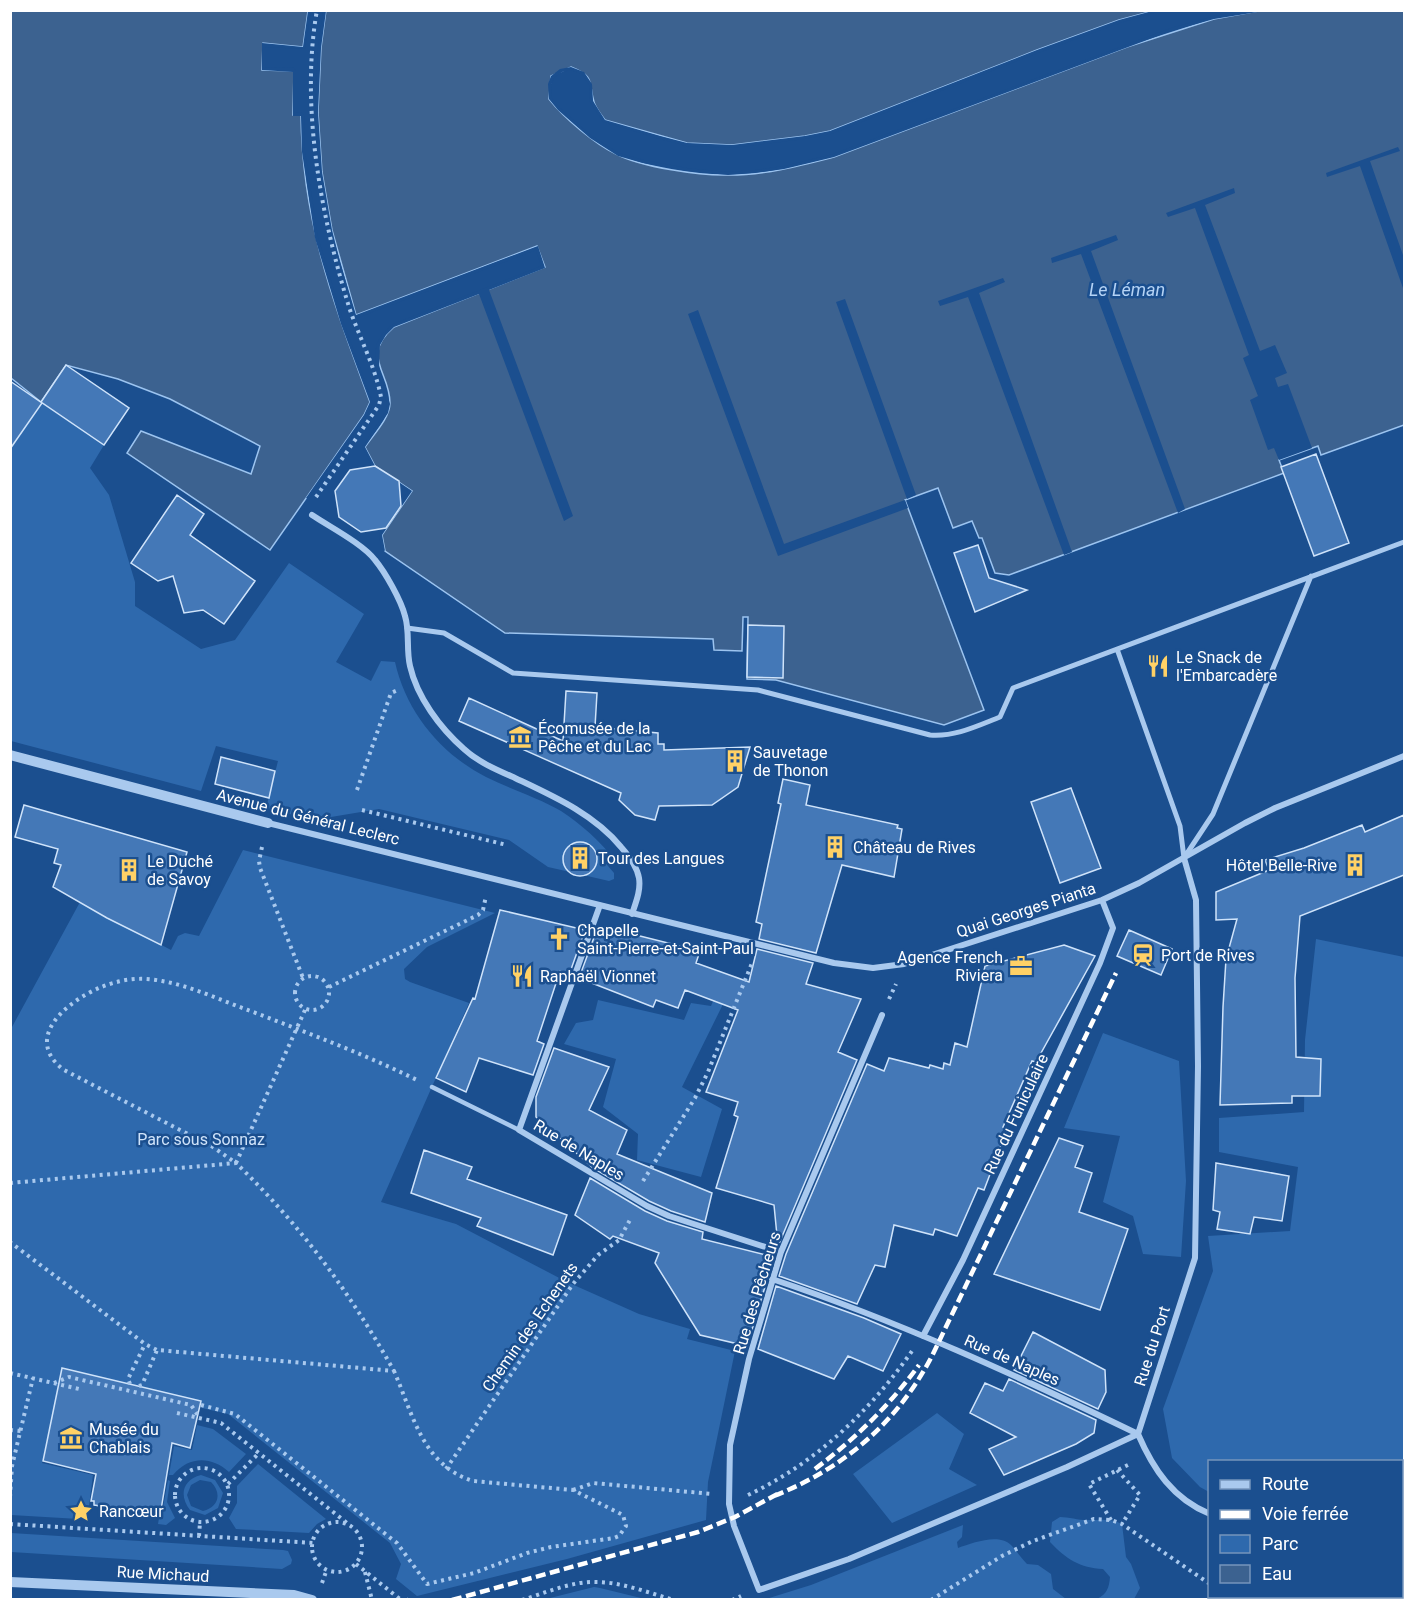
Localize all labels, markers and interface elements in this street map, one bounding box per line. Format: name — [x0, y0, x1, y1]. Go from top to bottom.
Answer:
water label: Le Léman — [1089, 279, 1165, 300]
place label: Le Snack de l'Embarcadère — [1176, 648, 1277, 685]
restaurant icon: Le Snack de l'Embarcadère — [1145, 653, 1171, 679]
place label: Écomusée de la Pêche et du Lac — [538, 719, 651, 756]
museum icon: Écomusée de la Pêche et du Lac — [507, 724, 533, 750]
place label: Sauvetage de Thonon — [753, 743, 828, 780]
building icon: Sauvetage de Thonon — [722, 748, 748, 774]
street label: Avenue du Général Leclerc — [215, 785, 401, 849]
building icon: Château de Rives — [822, 834, 848, 860]
place label: Château de Rives — [853, 838, 976, 857]
building icon: Tour des Langues — [567, 845, 593, 871]
place label: Tour des Langues — [598, 849, 725, 868]
place label: Le Duché de Savoy — [147, 852, 213, 889]
building icon: Hôtel Belle-Rive — [1342, 852, 1368, 878]
place label: Hôtel Belle-Rive — [1226, 856, 1337, 875]
building icon: Le Duché de Savoy — [116, 857, 142, 883]
street label: Quai Georges Pianta — [954, 879, 1098, 941]
place label: Chapelle Saint-Pierre-et-Saint-Paul — [577, 921, 754, 958]
church icon: Chapelle Saint-Pierre-et-Saint-Paul — [546, 926, 572, 952]
station icon: Port de Rives — [1130, 942, 1156, 968]
place label: Port de Rives — [1161, 946, 1255, 965]
place label: Agence French Riviera — [897, 948, 1003, 985]
office icon: Agence French Riviera — [1008, 953, 1034, 979]
restaurant icon: Raphaël Vionnet — [509, 963, 535, 989]
place label: Raphaël Vionnet — [540, 967, 656, 986]
street label: Rue du Funiculaire — [980, 1051, 1052, 1177]
street label: Rue de Naples — [530, 1116, 628, 1184]
park label: Parc sous Sonnaz — [137, 1130, 265, 1149]
street label: Rue des Pêcheurs — [729, 1229, 785, 1357]
street label: Chemin des Echenets — [478, 1259, 582, 1395]
street label: Rue du Port — [1130, 1304, 1174, 1388]
street label: Rue de Naples — [961, 1331, 1063, 1389]
place label: Musée du Chablais — [89, 1420, 159, 1457]
museum icon: Musée du Chablais — [58, 1425, 84, 1451]
legend — [1208, 1460, 1403, 1598]
text: Route — [1262, 1473, 1309, 1494]
place icon: Rancœur — [68, 1498, 94, 1524]
place label: Rancœur — [99, 1502, 164, 1521]
text: Voie ferrée — [1262, 1503, 1348, 1524]
text: Parc — [1262, 1533, 1298, 1554]
street label: Rue Michaud — [116, 1562, 210, 1586]
text: Eau — [1262, 1563, 1292, 1584]

